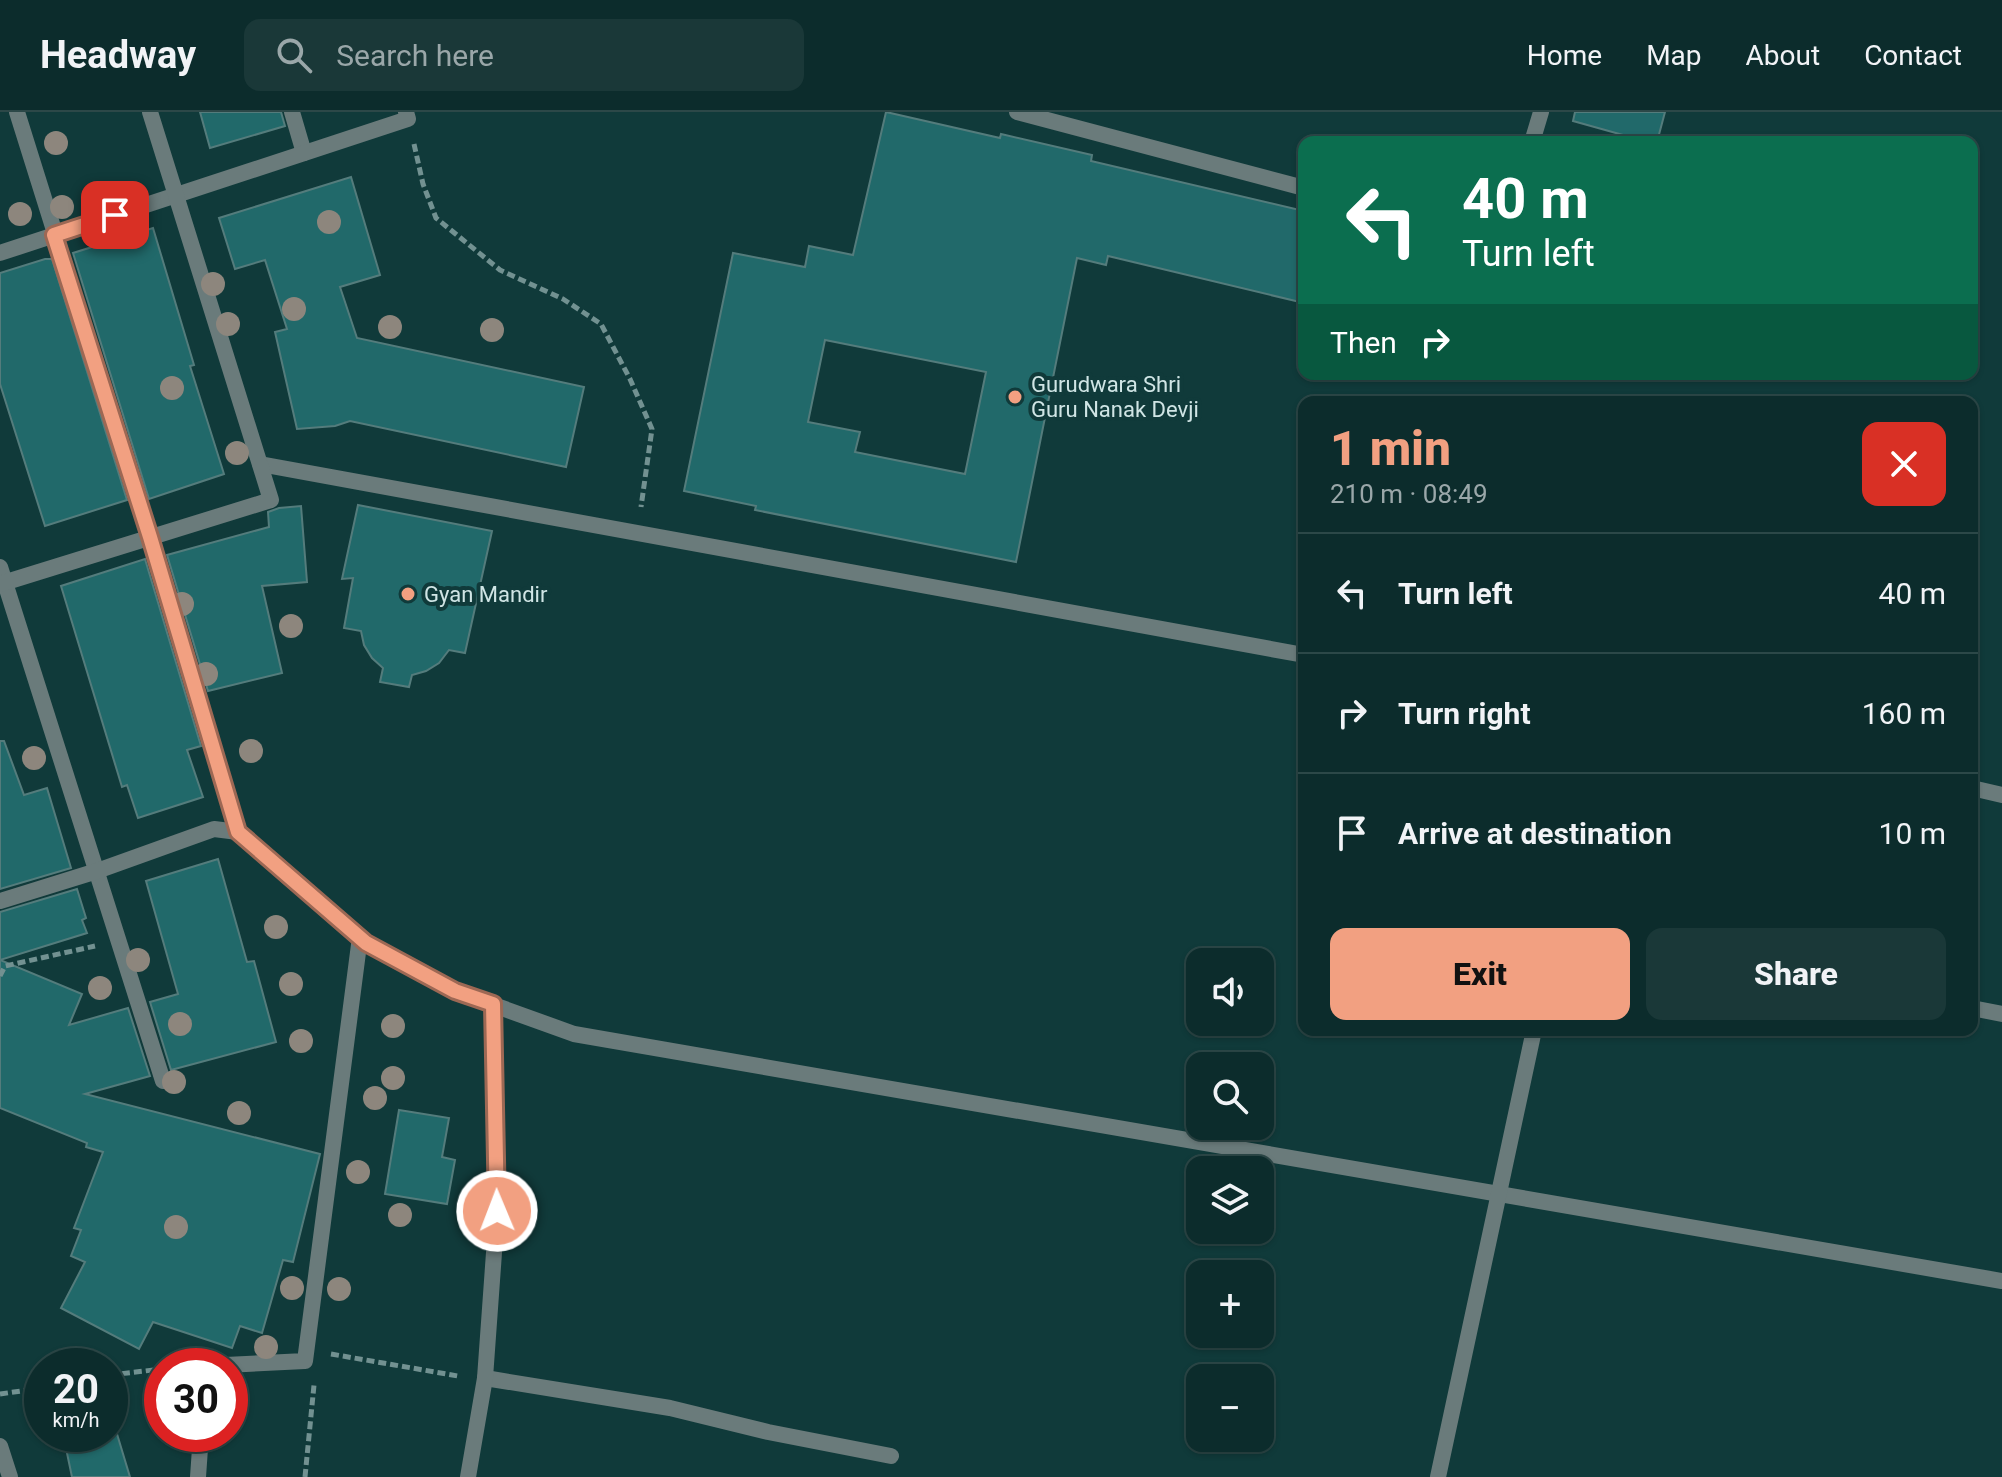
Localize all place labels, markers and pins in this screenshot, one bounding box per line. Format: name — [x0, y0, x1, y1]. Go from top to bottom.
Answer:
pin — [81, 181, 149, 249]
place label: Gurudwara Shri Guru Nanak Devji — [1031, 372, 1199, 422]
marker: Gurudwara Shri Guru Nanak Devji — [1006, 388, 1024, 406]
place label: Gyan Mandir — [424, 582, 548, 607]
marker: Gyan Mandir — [399, 585, 417, 603]

